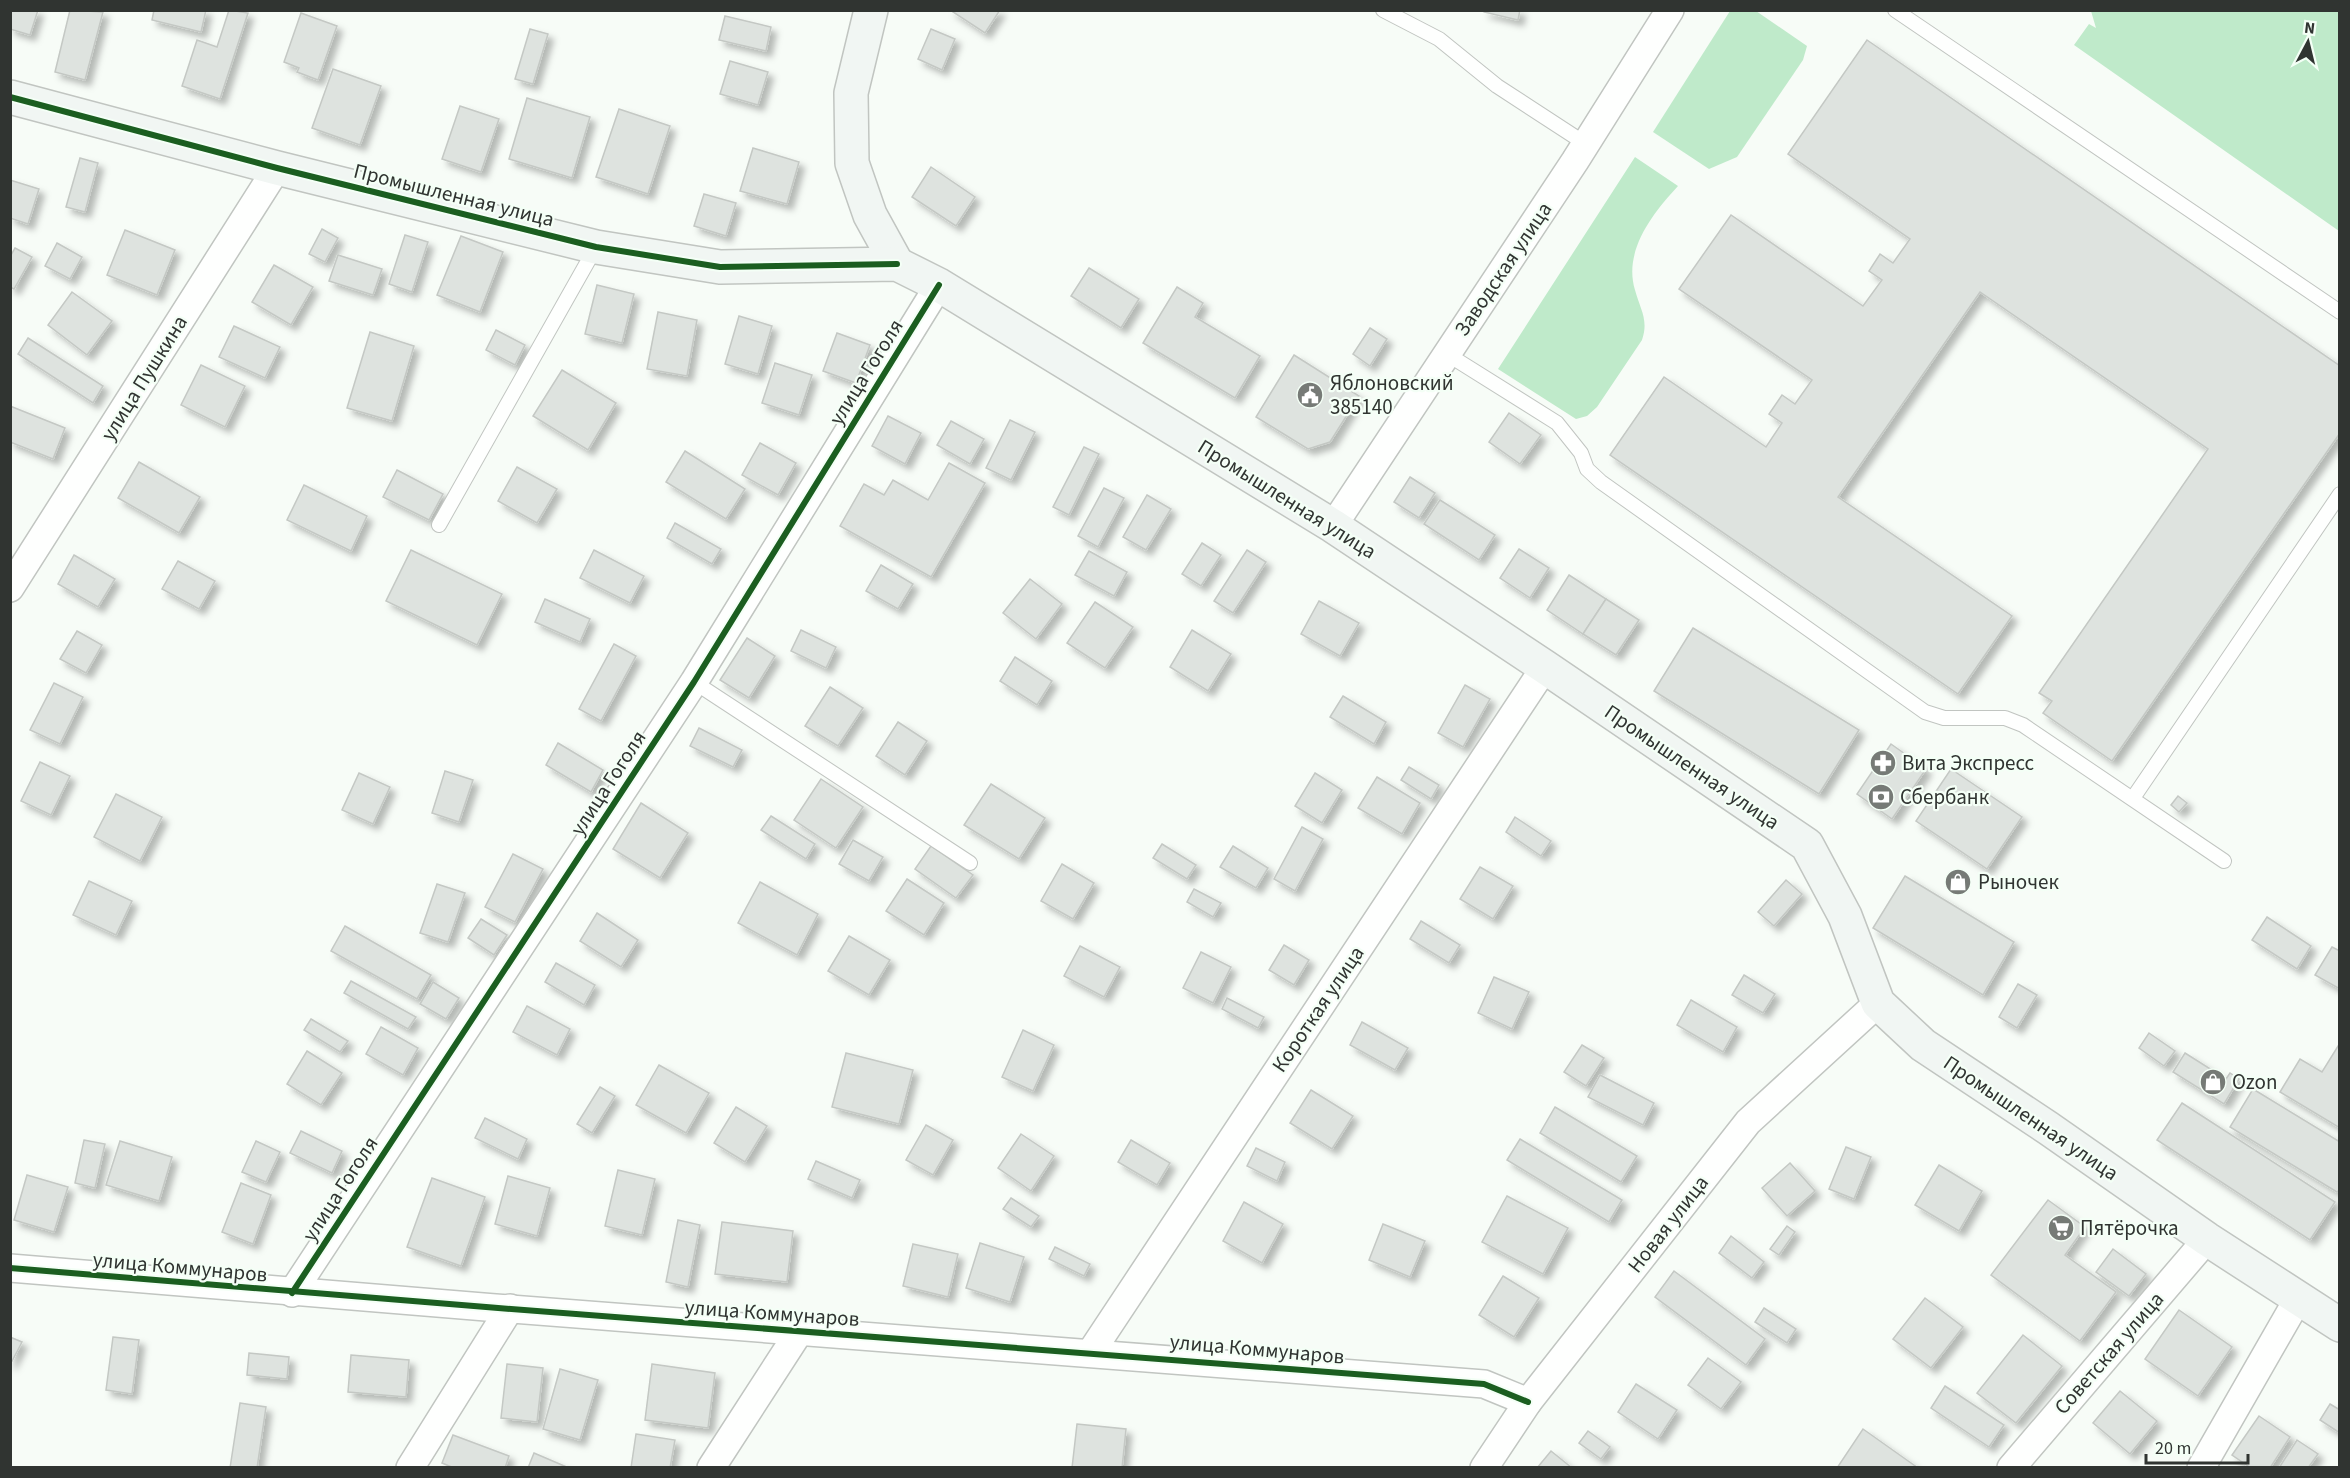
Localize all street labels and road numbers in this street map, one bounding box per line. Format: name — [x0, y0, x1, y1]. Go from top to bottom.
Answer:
street label: Промышленная улица — [351, 156, 557, 234]
street label: Заводская улица — [1447, 196, 1559, 342]
street label: улица Пушкина — [93, 309, 195, 447]
street label: улица Гоголя — [821, 313, 911, 431]
street label: Промышленная улица — [1192, 432, 1382, 566]
street label: Промышленная улица — [1598, 697, 1786, 837]
street label: улица Гоголя — [563, 725, 653, 841]
street label: Короткая улица — [1265, 940, 1371, 1078]
street label: Промышленная улица — [1937, 1048, 2125, 1188]
street label: улица Гоголя — [295, 1131, 385, 1247]
street label: Новая улица — [1620, 1169, 1716, 1279]
street label: улица Коммунаров — [91, 1244, 269, 1290]
street label: Советская улица — [2047, 1285, 2171, 1421]
street label: улица Коммунаров — [684, 1292, 860, 1334]
street label: улица Коммунаров — [1168, 1326, 1346, 1372]

